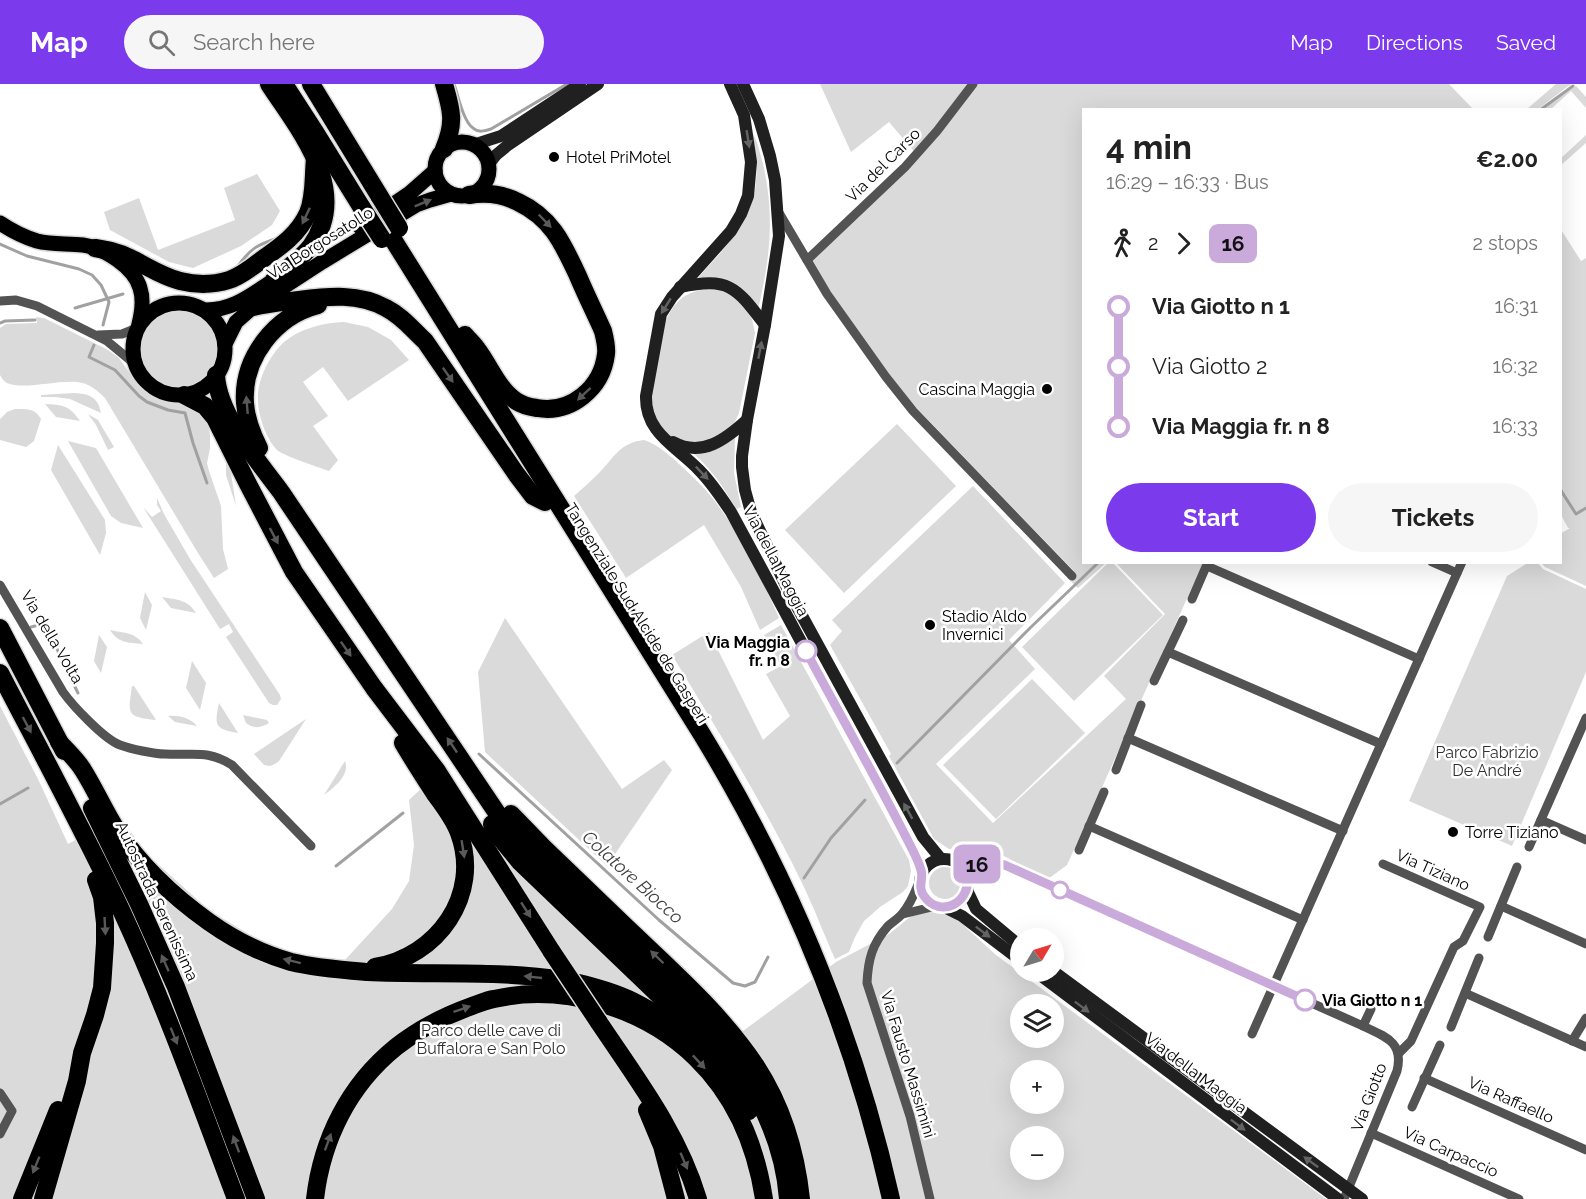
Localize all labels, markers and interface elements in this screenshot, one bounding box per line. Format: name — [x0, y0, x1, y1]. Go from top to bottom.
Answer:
search box — [124, 15, 544, 69]
text: Map — [30, 26, 88, 59]
icon: search — [145, 26, 178, 59]
text: Search here — [193, 29, 315, 55]
text: Map — [1290, 30, 1333, 55]
text: Directions — [1366, 30, 1463, 55]
text: Saved — [1496, 30, 1556, 55]
street label: Via del Carso — [842, 124, 924, 206]
text: 4 min — [1106, 128, 1192, 167]
one-way arrow — [743, 130, 752, 149]
text: €2.00 — [1476, 146, 1538, 172]
place label: Hotel PriMotel — [566, 148, 672, 167]
marker: Hotel PriMotel — [547, 150, 561, 164]
text: 16:29 – 16:33 · Bus — [1106, 170, 1269, 194]
one-way arrow — [415, 198, 433, 208]
street label: Via Borgosatollo — [263, 203, 377, 283]
one-way arrow — [301, 207, 310, 224]
one-way arrow — [538, 213, 552, 228]
icon: walk — [1106, 227, 1139, 260]
icon: forward — [1167, 227, 1200, 260]
text: 2 — [1148, 231, 1158, 255]
text: 16 — [1221, 231, 1245, 256]
text: 2 stops — [1472, 231, 1538, 255]
text: Via Giotto n 1 — [1152, 293, 1290, 319]
text: 16:31 — [1494, 294, 1538, 318]
one-way arrow — [661, 298, 672, 314]
one-way arrow — [756, 341, 765, 360]
text: Via Giotto 2 — [1152, 353, 1268, 379]
text: 16:32 — [1493, 354, 1538, 378]
one-way arrow — [442, 367, 453, 383]
place label: Cascina Maggia — [919, 380, 1035, 399]
marker: Cascina Maggia — [1040, 382, 1054, 396]
one-way arrow — [577, 387, 592, 400]
one-way arrow — [242, 396, 251, 415]
text: Via Maggia fr. n 8 — [1152, 413, 1330, 439]
text: 16:33 — [1492, 414, 1538, 438]
one-way arrow — [695, 466, 709, 481]
button: Start — [1106, 483, 1316, 552]
button: Tickets — [1328, 483, 1538, 552]
street label: Tangenziale Sud Alcide de Gasperi — [561, 499, 713, 727]
street label: Via della Maggia — [739, 502, 813, 620]
one-way arrow — [269, 528, 279, 545]
street label: Via della Volta — [17, 587, 87, 687]
place label: Stadio Aldo Invernici — [942, 607, 1027, 644]
marker: Stadio Aldo Invernici — [923, 618, 937, 632]
place label: Via Maggia fr. n 8 — [706, 633, 790, 670]
one-way arrow — [340, 640, 352, 656]
marker: Via Maggia fr. n 8 — [795, 640, 817, 662]
one-way arrow — [22, 716, 32, 733]
one-way arrow — [446, 738, 458, 754]
park label: Parco Fabrizio De André — [1435, 743, 1539, 780]
one-way arrow — [903, 802, 913, 819]
street label: Autostrada Serenissima — [112, 818, 202, 984]
place label: Torre Tiziano — [1465, 823, 1559, 842]
marker: Torre Tiziano — [1446, 825, 1460, 839]
water label: Colatore Biocco — [578, 826, 688, 928]
one-way arrow — [458, 840, 467, 859]
line badge: 16 — [950, 844, 1004, 884]
street label: Via Tiziano — [1393, 845, 1473, 895]
text: 16 — [965, 852, 989, 877]
unlabelled marker — [1051, 881, 1069, 899]
one-way arrow — [520, 902, 531, 918]
one-way arrow — [100, 916, 109, 935]
one-way arrow — [974, 926, 990, 938]
north arrow — [1010, 928, 1064, 982]
map controls — [1010, 928, 1064, 1180]
one-way arrow — [651, 950, 665, 964]
one-way arrow — [160, 953, 170, 971]
one-way arrow — [283, 956, 301, 966]
one-way arrow — [523, 972, 542, 982]
street label: Via Fausto Massimini — [877, 988, 939, 1140]
marker: Via Giotto n 1 — [1294, 989, 1316, 1011]
place label: Via Giotto n 1 — [1322, 991, 1422, 1010]
button: layers — [1010, 994, 1064, 1048]
one-way arrow — [1075, 1001, 1090, 1013]
one-way arrow — [453, 1004, 471, 1014]
park label: Parco delle cave di Buffalora e San Polo — [417, 1021, 565, 1058]
one-way arrow — [169, 1027, 179, 1045]
street label: Via della Maggia — [1141, 1029, 1251, 1117]
one-way arrow — [692, 1055, 706, 1069]
button: + — [1010, 1060, 1064, 1114]
street label: Via Giotto — [1347, 1060, 1391, 1134]
street label: Via Raffaello — [1465, 1073, 1557, 1127]
one-way arrow — [1230, 1119, 1246, 1131]
street label: Via Carpaccio — [1401, 1123, 1501, 1181]
button: − — [1010, 1126, 1064, 1180]
one-way arrow — [324, 1133, 333, 1151]
one-way arrow — [230, 1135, 240, 1153]
one-way arrow — [680, 1152, 689, 1170]
one-way arrow — [1303, 1155, 1319, 1168]
one-way arrow — [31, 1157, 41, 1175]

